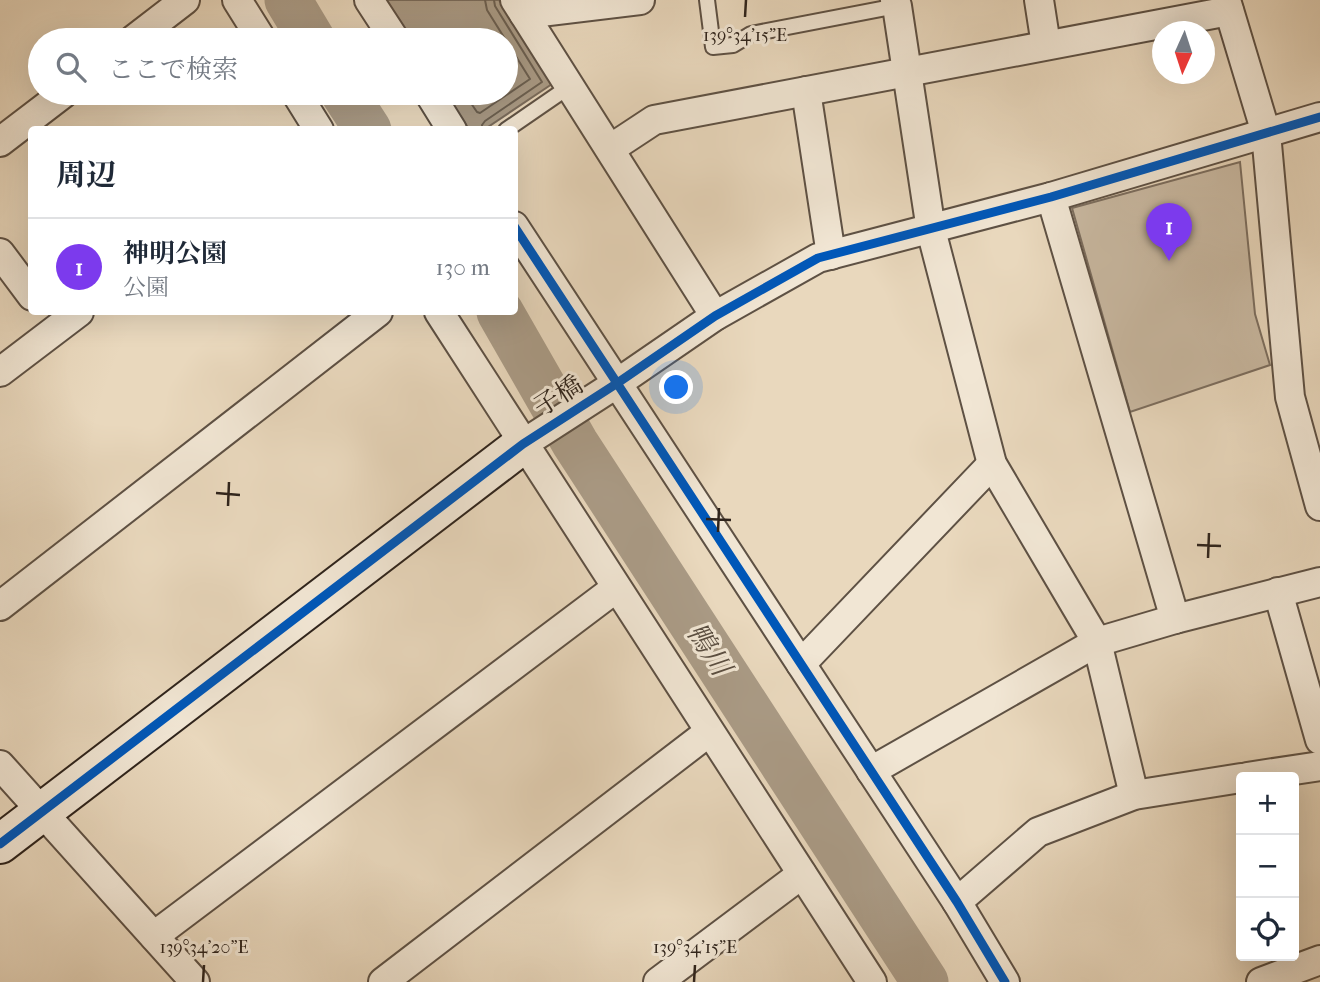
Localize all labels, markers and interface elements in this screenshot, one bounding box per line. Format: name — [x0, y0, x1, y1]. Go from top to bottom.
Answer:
north arrow — [1152, 21, 1215, 84]
text: 139°34'15"E — [703, 25, 787, 46]
search box — [28, 28, 518, 105]
icon: search — [52, 48, 90, 86]
text: ここで検索 — [108, 54, 238, 85]
text: 周辺 — [56, 158, 116, 193]
pin: 1 — [1146, 203, 1192, 261]
text: 神明公園 — [123, 238, 227, 269]
text: 1 — [75, 254, 83, 281]
text: 130 m — [436, 254, 490, 281]
text: 公園 — [123, 274, 169, 301]
street label: 子橋 — [528, 369, 588, 423]
your location — [659, 370, 693, 404]
water label: 鴨川 — [680, 617, 740, 684]
map controls — [1236, 772, 1299, 961]
button: + — [1236, 772, 1299, 835]
button: − — [1236, 835, 1299, 898]
button: locate — [1236, 898, 1299, 961]
text: 139°34'20"E — [160, 937, 248, 958]
text: 139°34'15"E — [653, 937, 737, 958]

